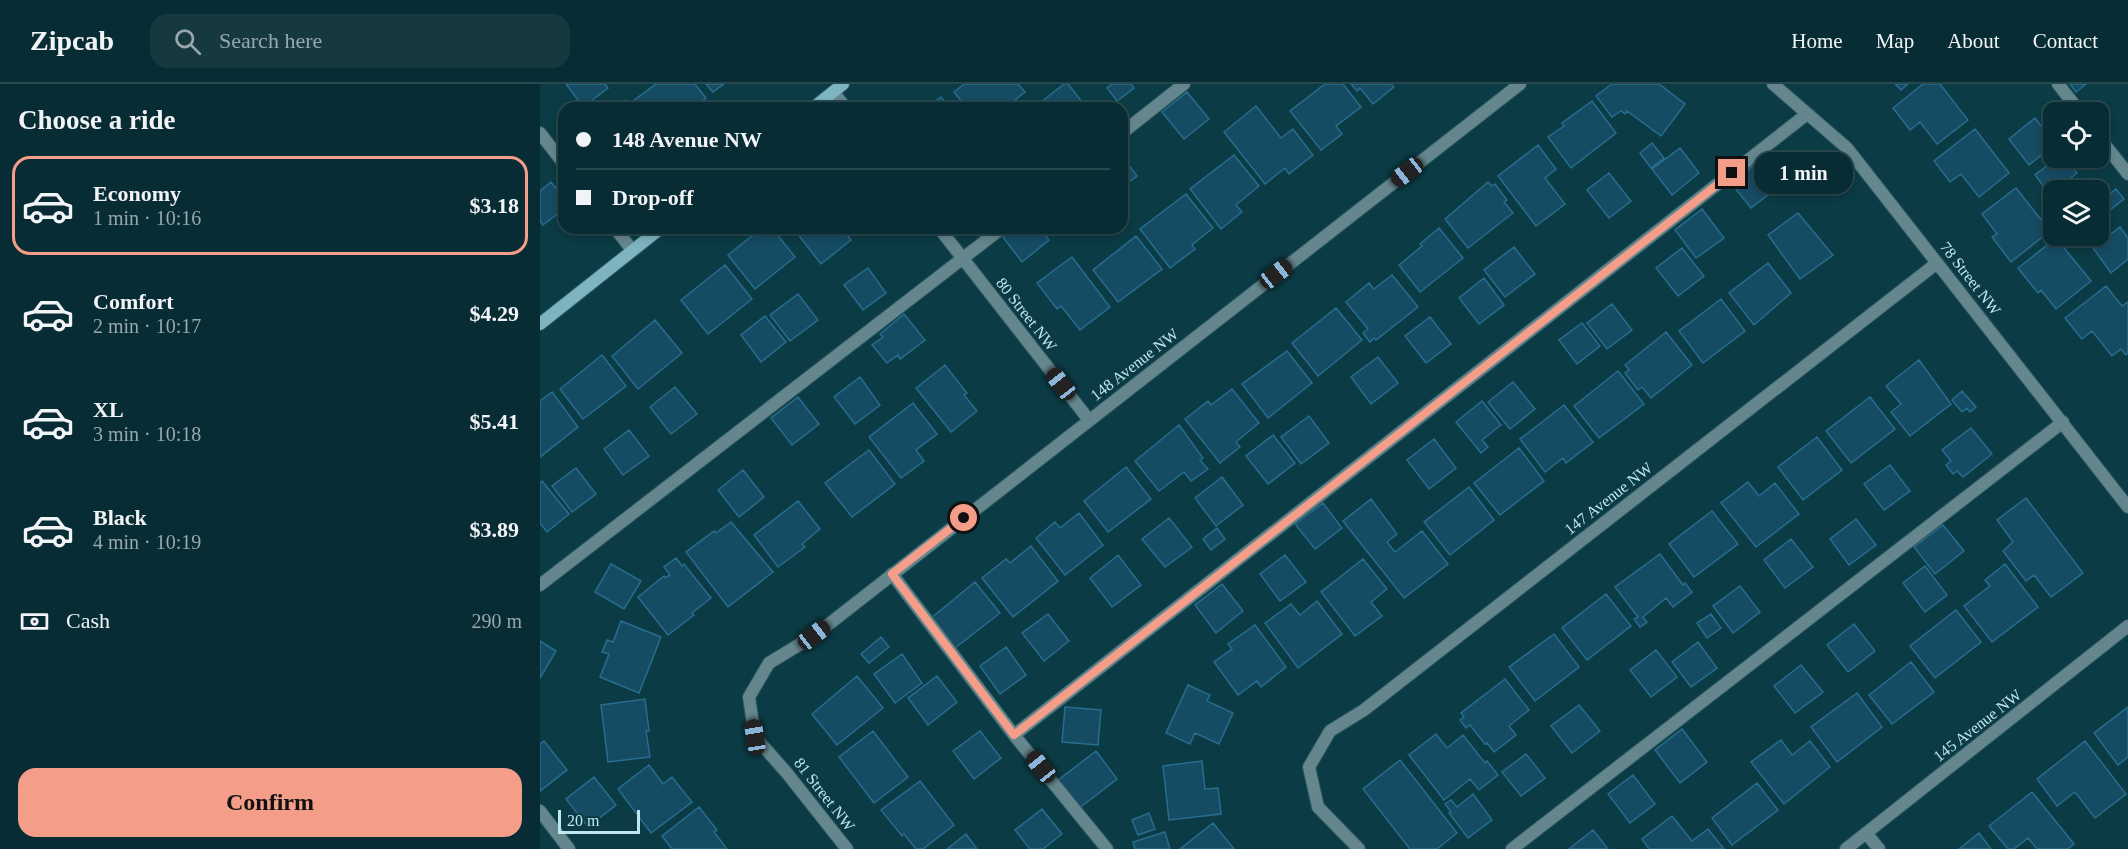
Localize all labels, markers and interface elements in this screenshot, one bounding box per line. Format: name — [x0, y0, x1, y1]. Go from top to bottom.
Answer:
search box — [150, 14, 570, 68]
text: Zipcab — [30, 25, 114, 56]
icon: search — [171, 25, 204, 58]
text: Search here — [219, 28, 322, 53]
text: Home — [1791, 29, 1843, 53]
text: Map — [1876, 29, 1914, 53]
text: About — [1947, 29, 2000, 53]
text: Contact — [2033, 29, 2098, 53]
map controls — [2043, 102, 2109, 246]
button: locate — [2043, 102, 2109, 168]
text: Choose a ride — [18, 105, 176, 135]
text: 148 Avenue NW — [612, 127, 762, 152]
callout: 1 min — [1753, 152, 1852, 194]
car — [1387, 154, 1427, 190]
route end — [1718, 159, 1745, 186]
text: 1 min — [1779, 162, 1828, 184]
icon: car — [21, 179, 75, 233]
button: layers — [2043, 180, 2109, 246]
text: Economy — [93, 181, 181, 206]
text: Drop-off — [612, 185, 693, 210]
text: $3.18 — [470, 193, 519, 218]
text: 1 min · 10:16 — [93, 207, 201, 229]
street label: 78 Street NW — [1937, 238, 2005, 319]
car — [1256, 256, 1296, 292]
street label: 80 Street NW — [993, 274, 1061, 355]
icon: car — [21, 287, 75, 341]
text: Comfort — [93, 289, 174, 314]
text: $4.29 — [470, 301, 519, 326]
text: 2 min · 10:17 — [93, 315, 201, 337]
street label: 148 Avenue NW — [1087, 324, 1182, 404]
car — [1043, 364, 1079, 404]
icon: car — [21, 395, 75, 449]
text: XL — [93, 397, 124, 422]
text: $5.41 — [470, 409, 519, 434]
text: 3 min · 10:18 — [93, 423, 201, 445]
street label: 147 Avenue NW — [1561, 458, 1656, 538]
icon: car — [21, 503, 75, 557]
route start — [950, 504, 977, 531]
text: Black — [93, 505, 147, 530]
text: $3.89 — [470, 517, 519, 542]
text: 4 min · 10:19 — [93, 531, 201, 553]
icon: cash — [18, 605, 51, 638]
text: Cash — [66, 608, 110, 633]
text: 290 m — [471, 610, 522, 632]
car — [794, 617, 834, 653]
street label: 145 Avenue NW — [1930, 685, 2025, 765]
car — [743, 718, 767, 756]
car — [1023, 747, 1059, 787]
street label: 81 Street NW — [791, 754, 859, 835]
button: Confirm — [18, 768, 522, 837]
scale bar — [558, 807, 640, 834]
text: 20 m — [567, 812, 599, 829]

